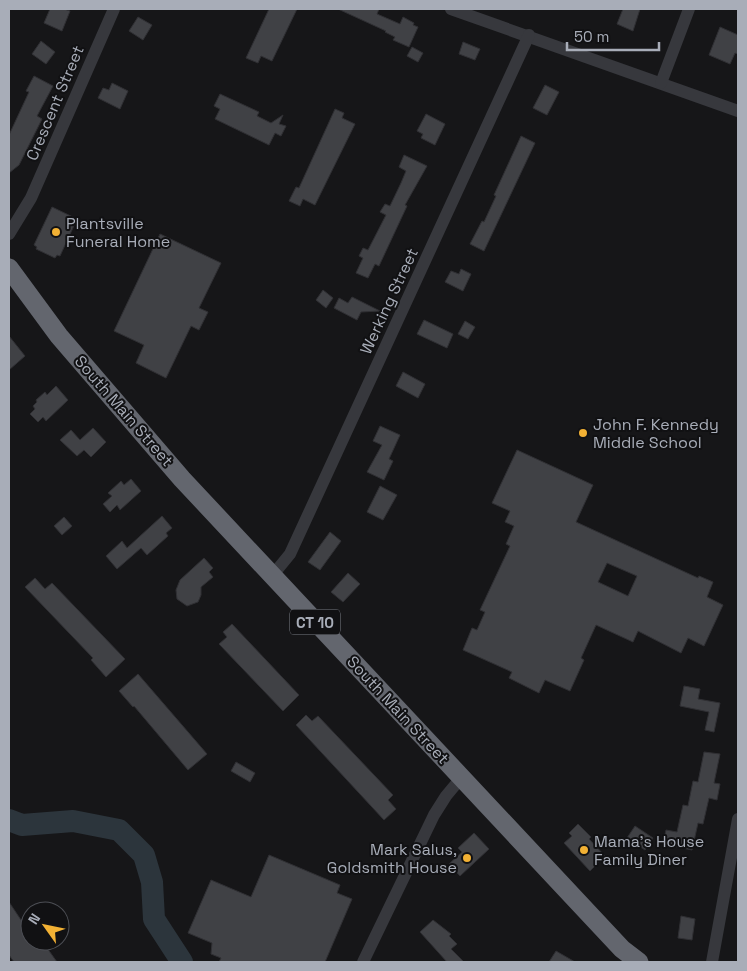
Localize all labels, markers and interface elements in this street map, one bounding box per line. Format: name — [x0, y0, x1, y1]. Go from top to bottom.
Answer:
scale bar — [567, 20, 660, 52]
text: 50 m — [574, 27, 609, 46]
street label: Crescent Street — [21, 42, 89, 164]
place label: Plantsville Funeral Home — [66, 213, 170, 252]
marker: Plantsville Funeral Home — [50, 226, 62, 238]
street label: Werking Street — [355, 244, 423, 358]
street label: South Main Street — [70, 351, 178, 471]
place label: John F. Kennedy Middle School — [593, 414, 719, 453]
marker: John F. Kennedy Middle School — [577, 427, 589, 439]
road number: CT 10 — [290, 610, 340, 634]
street label: South Main Street — [342, 651, 454, 769]
place label: Mama's House Family Diner — [594, 831, 704, 870]
place label: Mark Salus, Goldsmith House — [327, 839, 457, 878]
marker: Mama's House Family Diner — [578, 844, 590, 856]
marker: Mark Salus, Goldsmith House — [461, 852, 473, 864]
north arrow — [20, 901, 70, 951]
text: N — [24, 910, 44, 928]

